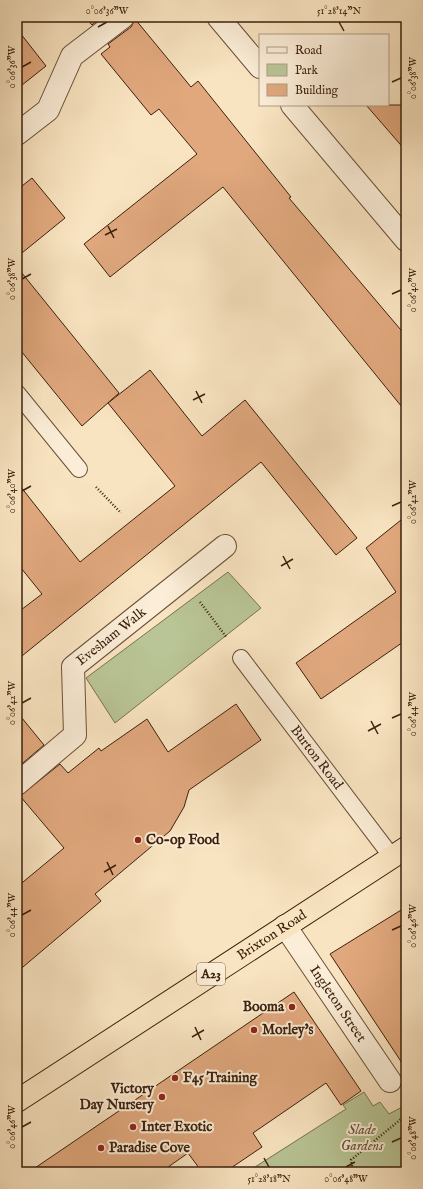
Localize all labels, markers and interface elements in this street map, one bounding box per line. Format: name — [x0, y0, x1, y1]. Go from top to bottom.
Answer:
text: 0°06'36"W — [86, 5, 129, 18]
text: 51°28'14"N — [317, 5, 361, 18]
legend — [259, 34, 389, 106]
text: Road — [295, 43, 323, 58]
text: 0°06'36"W — [6, 45, 19, 88]
text: 0°06'38"W — [407, 56, 420, 99]
text: Park — [295, 63, 318, 78]
text: Building — [295, 83, 339, 98]
text: 0°06'38"W — [6, 257, 19, 300]
text: 0°06'40"W — [407, 267, 420, 312]
text: 0°06'40"W — [6, 468, 19, 513]
text: 0°06'42"W — [407, 480, 420, 524]
street label: Evesham Walk — [73, 603, 150, 670]
text: 0°06'42"W — [6, 681, 19, 725]
text: 0°06'44"W — [407, 691, 420, 736]
street label: Burton Road — [286, 722, 347, 794]
place label: Co-op Food — [146, 831, 220, 849]
marker: Co-op Food — [133, 835, 143, 845]
text: 0°06'44"W — [6, 892, 19, 937]
text: 0°06'46"W — [407, 904, 420, 948]
street label: Brixton Road — [234, 906, 311, 964]
street label: Ingleton Street — [305, 962, 370, 1046]
road number: A23 — [197, 963, 225, 985]
place label: Booma — [243, 998, 285, 1016]
marker: Booma — [287, 1002, 297, 1012]
place label: Morley's — [262, 1021, 314, 1039]
marker: Morley's — [249, 1025, 259, 1035]
place label: F45 Training — [183, 1069, 259, 1087]
marker: F45 Training — [170, 1073, 180, 1083]
place label: Victory Day Nursery — [79, 1080, 155, 1114]
marker: Victory Day Nursery — [157, 1092, 167, 1102]
text: 0°06'46"W — [6, 1105, 19, 1149]
text: 0°06'48"W — [407, 1116, 420, 1160]
place label: Inter Exotic — [141, 1118, 212, 1136]
park label: Slade Gardens — [341, 1121, 384, 1155]
marker: Inter Exotic — [128, 1122, 138, 1132]
place label: Paradise Cove — [109, 1139, 190, 1157]
marker: Paradise Cove — [96, 1143, 106, 1153]
text: 51°28'18"N — [247, 1173, 291, 1186]
text: 0°06'48"W — [324, 1173, 368, 1186]

